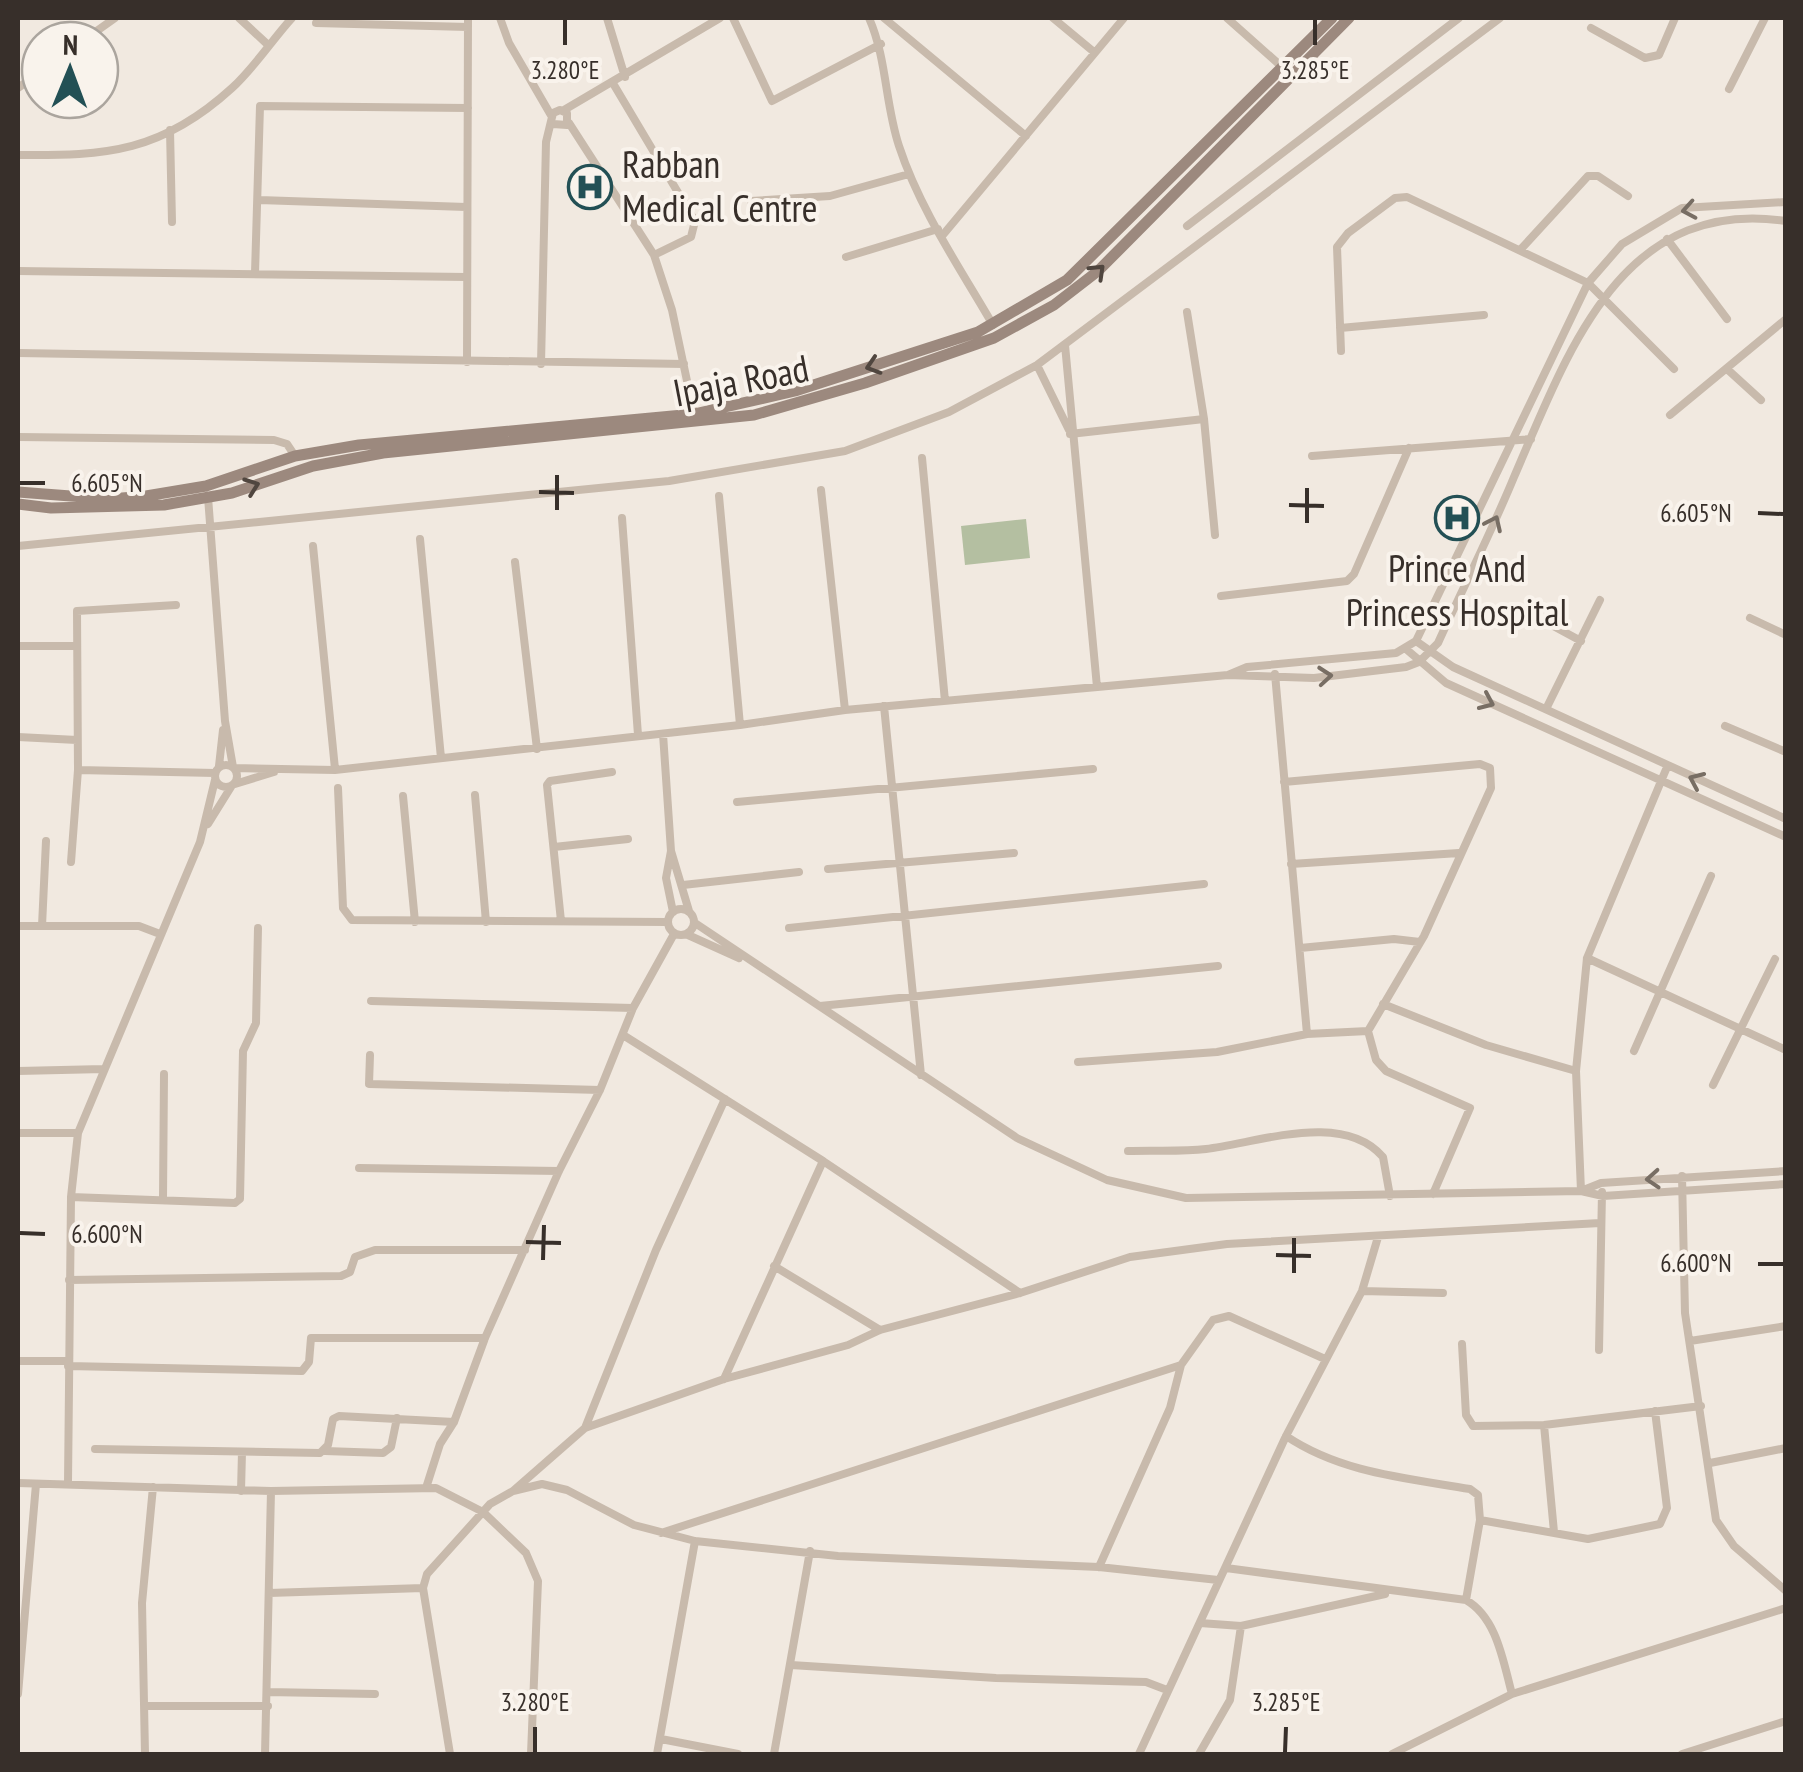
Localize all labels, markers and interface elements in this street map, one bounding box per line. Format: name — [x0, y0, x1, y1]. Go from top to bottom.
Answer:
north arrow — [20, 20, 120, 120]
text: N — [63, 26, 78, 63]
text: 3.280°E — [531, 54, 599, 86]
text: 3.285°E — [1281, 54, 1349, 86]
place label: Rabban Medical Centre — [622, 139, 818, 232]
hospital icon: Rabban Medical Centre — [567, 164, 613, 210]
one-way arrow — [1681, 198, 1698, 219]
one-way arrow — [1086, 264, 1105, 282]
street label: Ipaja Road — [669, 342, 813, 417]
one-way arrow — [865, 354, 882, 375]
text: 6.605°N — [71, 467, 143, 499]
one-way arrow — [243, 477, 260, 498]
hospital icon: Prince And Princess Hospital — [1434, 495, 1480, 541]
text: 6.605°N — [1660, 497, 1732, 529]
one-way arrow — [1481, 515, 1501, 533]
place label: Prince And Princess Hospital — [1346, 543, 1568, 636]
one-way arrow — [1317, 666, 1333, 688]
one-way arrow — [1477, 689, 1495, 709]
one-way arrow — [1688, 772, 1706, 792]
one-way arrow — [1645, 1167, 1661, 1189]
text: 6.600°N — [71, 1218, 143, 1250]
text: 6.600°N — [1660, 1247, 1732, 1279]
text: 3.280°E — [501, 1686, 569, 1718]
text: 3.285°E — [1252, 1686, 1320, 1718]

